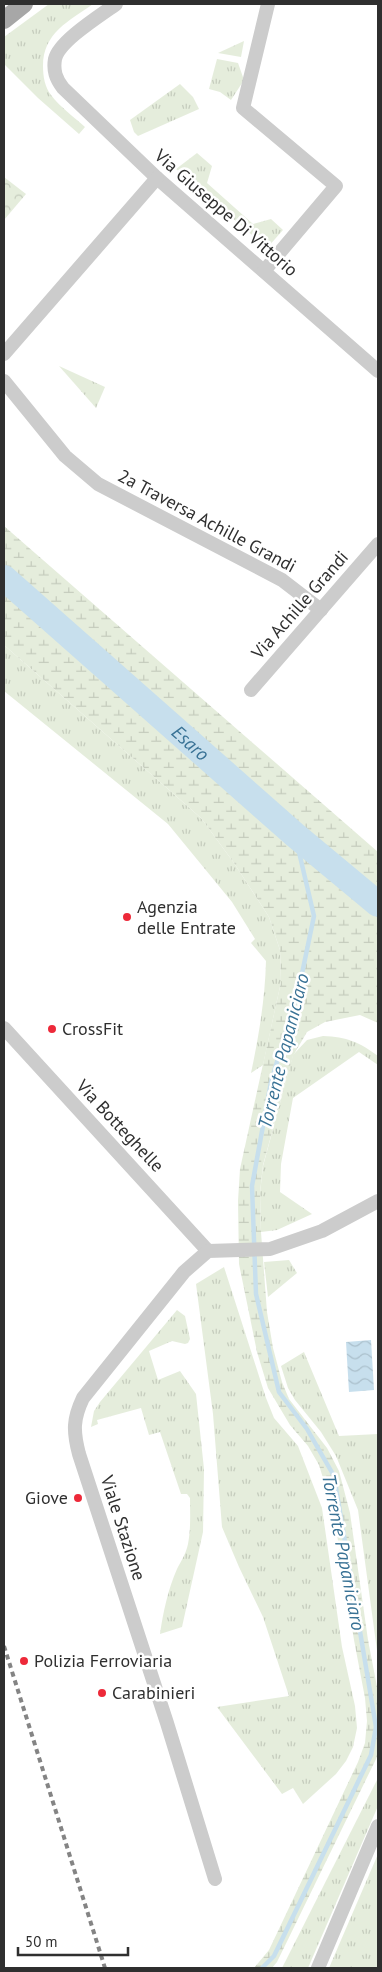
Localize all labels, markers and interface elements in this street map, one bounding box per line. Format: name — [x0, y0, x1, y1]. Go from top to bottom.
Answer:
street label: Via Giuseppe Di Vittorio — [149, 143, 303, 281]
street label: 2a Traversa Achille Grandi — [114, 464, 300, 577]
street label: Via Achille Grandi — [246, 546, 353, 664]
water label: Esaro — [167, 720, 214, 766]
place label: Agenzia delle Entrate — [137, 895, 236, 939]
marker: Agenzia delle Entrate — [121, 911, 133, 923]
water label: Torrente Papaniciaro — [252, 971, 314, 1131]
place label: CrossFit — [62, 1017, 123, 1040]
marker: CrossFit — [46, 1023, 58, 1035]
street label: Via Botteghelle — [71, 1074, 169, 1177]
street label: Viale Stazione — [95, 1471, 151, 1583]
water label: Torrente Papaniciaro — [317, 1472, 371, 1632]
place label: Giove — [25, 1486, 68, 1509]
marker: Giove — [72, 1492, 84, 1504]
place label: Polizia Ferroviaria — [34, 1649, 172, 1672]
marker: Polizia Ferroviaria — [18, 1655, 30, 1667]
place label: Carabinieri — [112, 1681, 195, 1704]
marker: Carabinieri — [96, 1687, 108, 1699]
scale bar — [18, 1924, 128, 1956]
text: 50 m — [25, 1932, 58, 1951]

